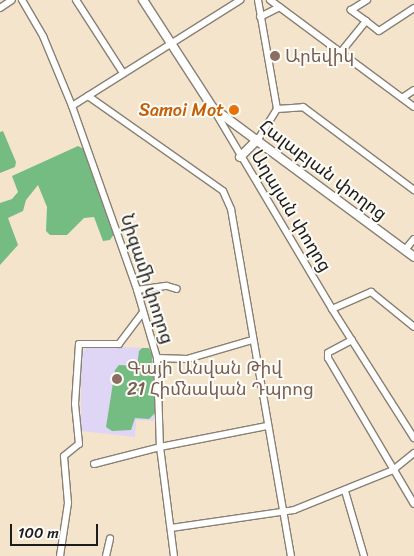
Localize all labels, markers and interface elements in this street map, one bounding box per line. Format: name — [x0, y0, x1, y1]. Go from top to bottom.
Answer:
place label: Արեվիկ — [285, 45, 354, 67]
marker: Արեվիկ — [269, 50, 281, 62]
place label: Samoi Mot — [139, 99, 224, 121]
marker: Samoi Mot — [228, 104, 240, 116]
street label: Հալաբյան փողոց — [255, 115, 391, 225]
street label: Աղայան փողոց — [246, 146, 336, 276]
street label: Նիզամի փողոց — [116, 211, 178, 347]
place label: Գայի Անվան Թիվ 21 Հիմնական Դպրոց — [127, 358, 314, 400]
marker: Գայի Անվան Թիվ 21 Հիմնական Դպրոց — [111, 373, 123, 385]
scale bar — [12, 514, 100, 546]
text: 100 m — [18, 520, 59, 546]

